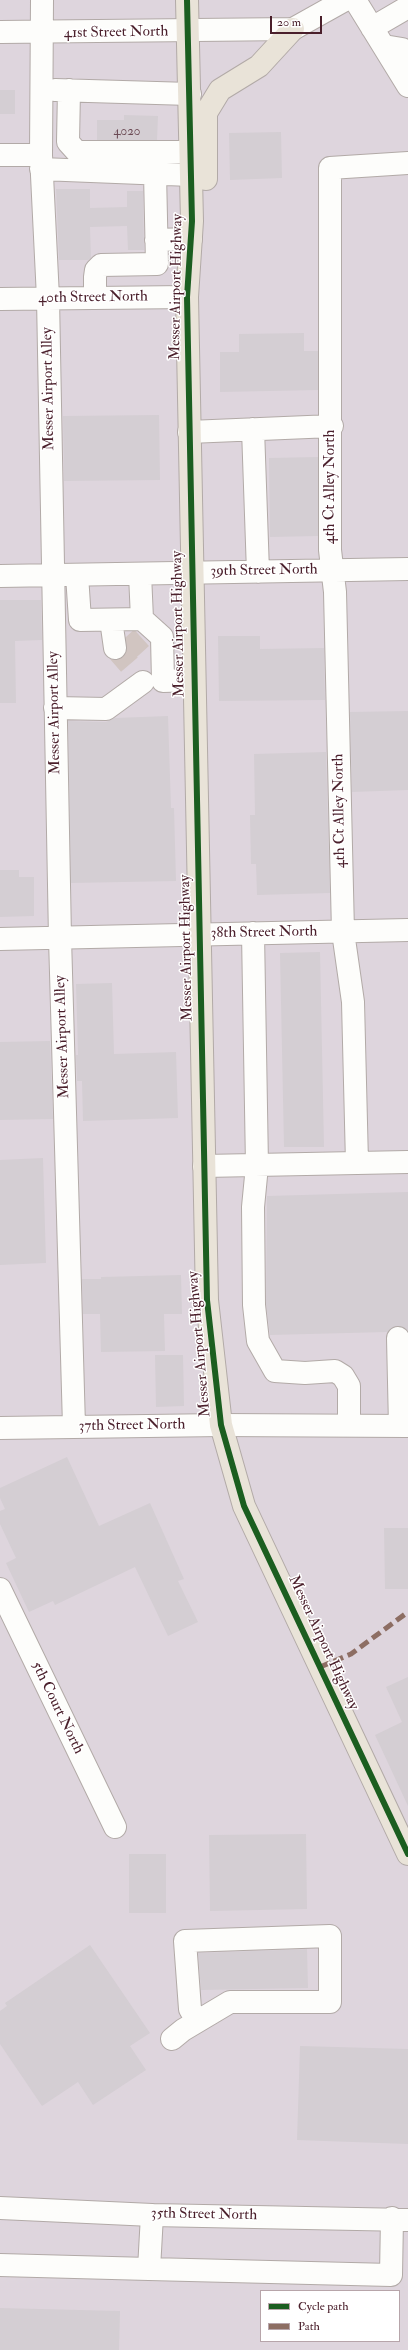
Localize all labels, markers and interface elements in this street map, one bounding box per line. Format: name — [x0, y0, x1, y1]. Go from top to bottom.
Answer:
scale bar — [272, 8, 324, 34]
text: 20 m — [277, 15, 301, 30]
street label: 41st Street North — [64, 23, 168, 43]
house number: 4020 — [114, 124, 140, 140]
street label: Messer Airport Highway — [167, 214, 187, 360]
street label: 40th Street North — [38, 288, 148, 308]
street label: Messer Airport Alley — [39, 327, 59, 451]
street label: 4th Ct Alley North — [322, 430, 340, 544]
street label: Messer Airport Highway — [169, 551, 189, 697]
street label: 39th Street North — [210, 561, 318, 581]
street label: Messer Airport Alley — [45, 651, 65, 775]
street label: 4th Ct Alley North — [330, 754, 350, 868]
street label: Messer Airport Highway — [177, 875, 197, 1021]
street label: 38th Street North — [211, 923, 317, 943]
street label: Messer Airport Alley — [52, 975, 74, 1099]
street label: Messer Airport Highway — [185, 1270, 215, 1418]
street label: 37th Street North — [79, 1416, 185, 1436]
street label: Messer Airport Highway — [284, 1573, 362, 1713]
street label: 5th Court North — [27, 1659, 87, 1757]
street label: 35th Street North — [151, 2205, 257, 2225]
legend — [260, 2290, 400, 2342]
text: Cycle path — [298, 2299, 348, 2314]
text: Path — [298, 2319, 320, 2334]

